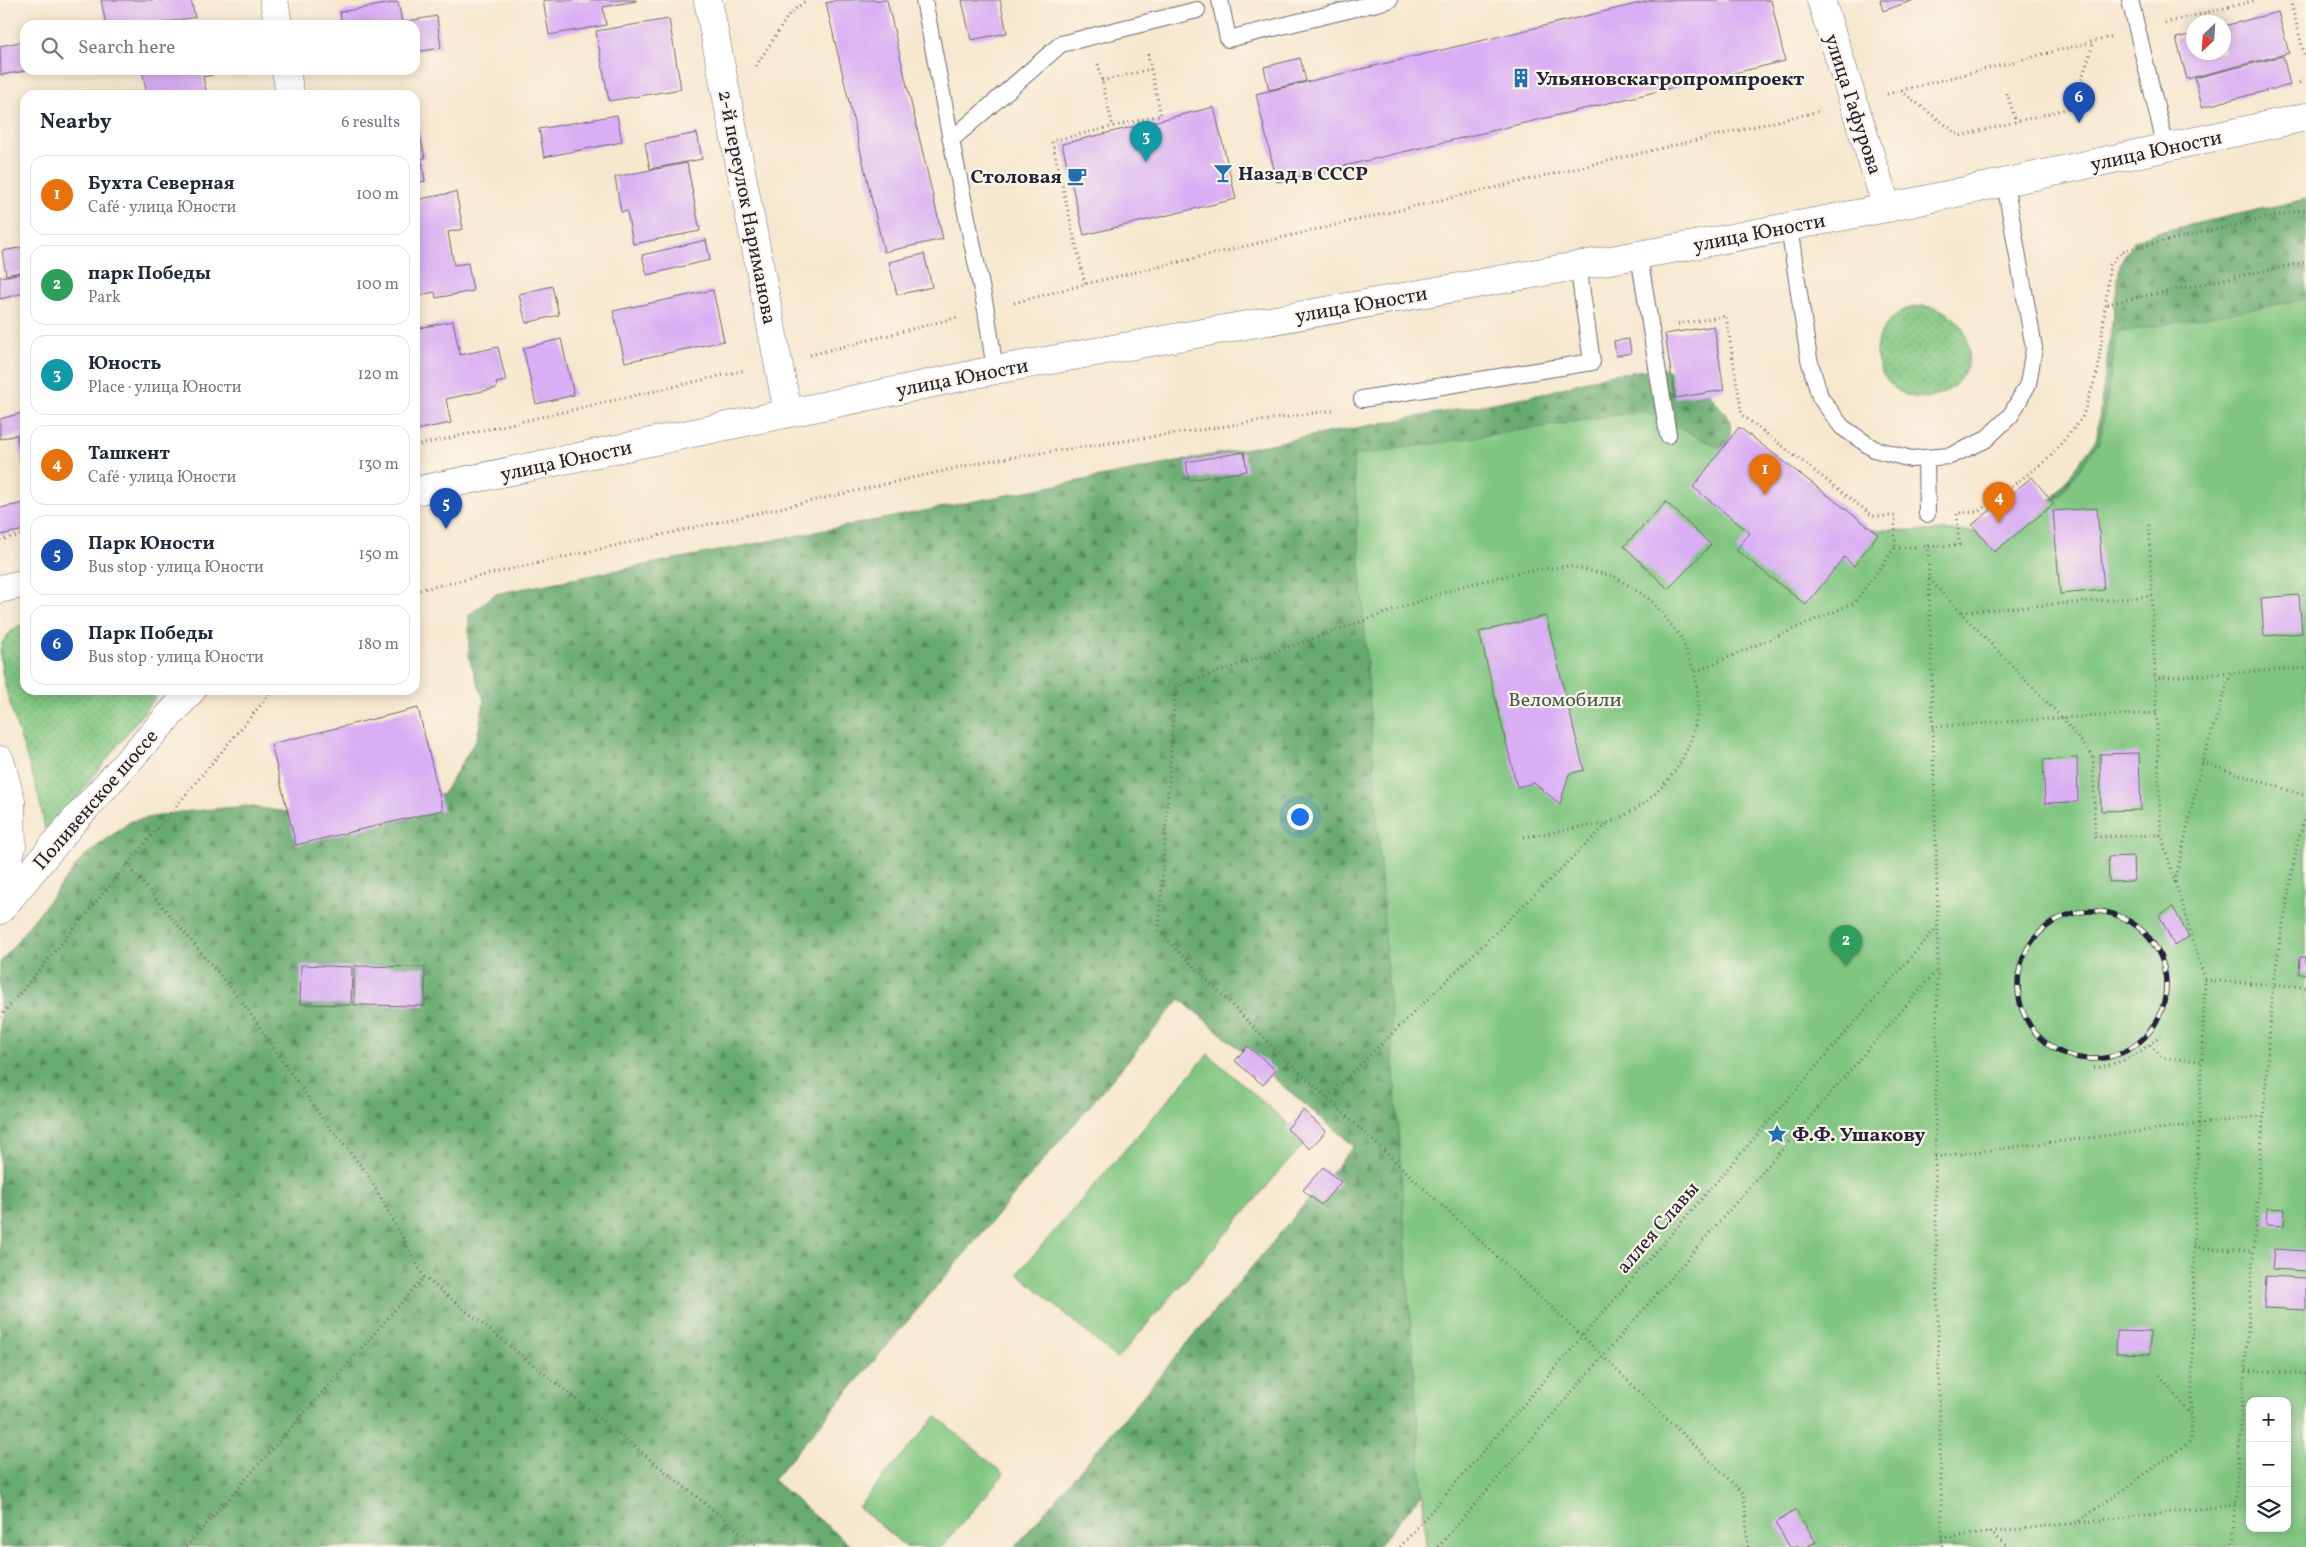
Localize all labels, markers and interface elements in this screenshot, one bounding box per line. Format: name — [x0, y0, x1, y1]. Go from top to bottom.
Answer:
north arrow — [2186, 15, 2231, 60]
search box — [20, 20, 420, 75]
street label: улица Гафурова — [1816, 31, 1888, 179]
icon: search — [38, 34, 66, 62]
text: Search here — [78, 35, 175, 61]
place label: Ульяновскагропромпроект — [1536, 66, 1804, 94]
building icon: Ульяновскагропромпроект — [1510, 67, 1532, 89]
pin: 6 — [2063, 82, 2095, 123]
street label: 2-й переулок Нариманова — [710, 88, 783, 327]
text: Nearby — [40, 108, 111, 137]
text: 6 results — [341, 112, 400, 134]
pin: 3 — [1130, 121, 1162, 162]
street label: улица Юности — [2088, 124, 2225, 180]
place label: Назад в СССР — [1238, 161, 1368, 189]
bar icon: Назад в СССР — [1212, 162, 1234, 184]
place label: Столовая — [970, 164, 1062, 192]
cafe icon: Столовая — [1066, 165, 1088, 187]
text: Бухта Северная — [88, 171, 235, 197]
text: 1 — [54, 184, 60, 206]
text: 100 m — [356, 184, 399, 206]
text: Café · улица Юности — [88, 197, 236, 219]
street label: улица Юности — [1691, 207, 1828, 260]
text: парк Победы — [88, 261, 211, 287]
text: 2 — [53, 274, 61, 296]
text: 100 m — [356, 274, 399, 296]
street label: улица Юности — [1293, 281, 1430, 331]
text: Park — [88, 287, 121, 309]
text: Юность — [88, 351, 162, 377]
street label: улица Юности — [894, 352, 1031, 405]
text: 3 — [53, 364, 61, 386]
text: 120 m — [357, 364, 399, 386]
text: Place · улица Юности — [88, 377, 242, 399]
street label: улица Юности — [498, 434, 635, 490]
text: Ташкент — [88, 441, 170, 467]
text: 4 — [52, 454, 62, 476]
text: 130 m — [358, 454, 399, 476]
pin: 1 — [1749, 454, 1781, 495]
text: Café · улица Юности — [88, 467, 236, 489]
pin: 4 — [1983, 482, 2015, 523]
pin: 5 — [430, 488, 462, 529]
text: Парк Юности — [88, 531, 215, 557]
text: 5 — [53, 544, 61, 566]
text: 150 m — [358, 544, 399, 566]
text: Bus stop · улица Юности — [88, 557, 264, 579]
text: Парк Победы — [88, 621, 213, 647]
text: 6 — [53, 634, 61, 656]
text: 180 m — [358, 634, 399, 656]
text: Bus stop · улица Юности — [88, 647, 264, 669]
park label: Веломобили — [1508, 687, 1622, 715]
street label: Поливенское шоссе — [27, 724, 166, 877]
your location — [1287, 804, 1313, 830]
pin: 2 — [1830, 925, 1862, 966]
place label: Ф.Ф. Ушакову — [1792, 1122, 1926, 1150]
place icon: Ф.Ф. Ушакову — [1766, 1123, 1788, 1145]
street label: аллея Славы — [1611, 1176, 1706, 1280]
map controls — [2246, 1397, 2291, 1532]
button: + — [2246, 1397, 2291, 1442]
button: − — [2246, 1442, 2291, 1487]
button: layers — [2246, 1487, 2291, 1532]

